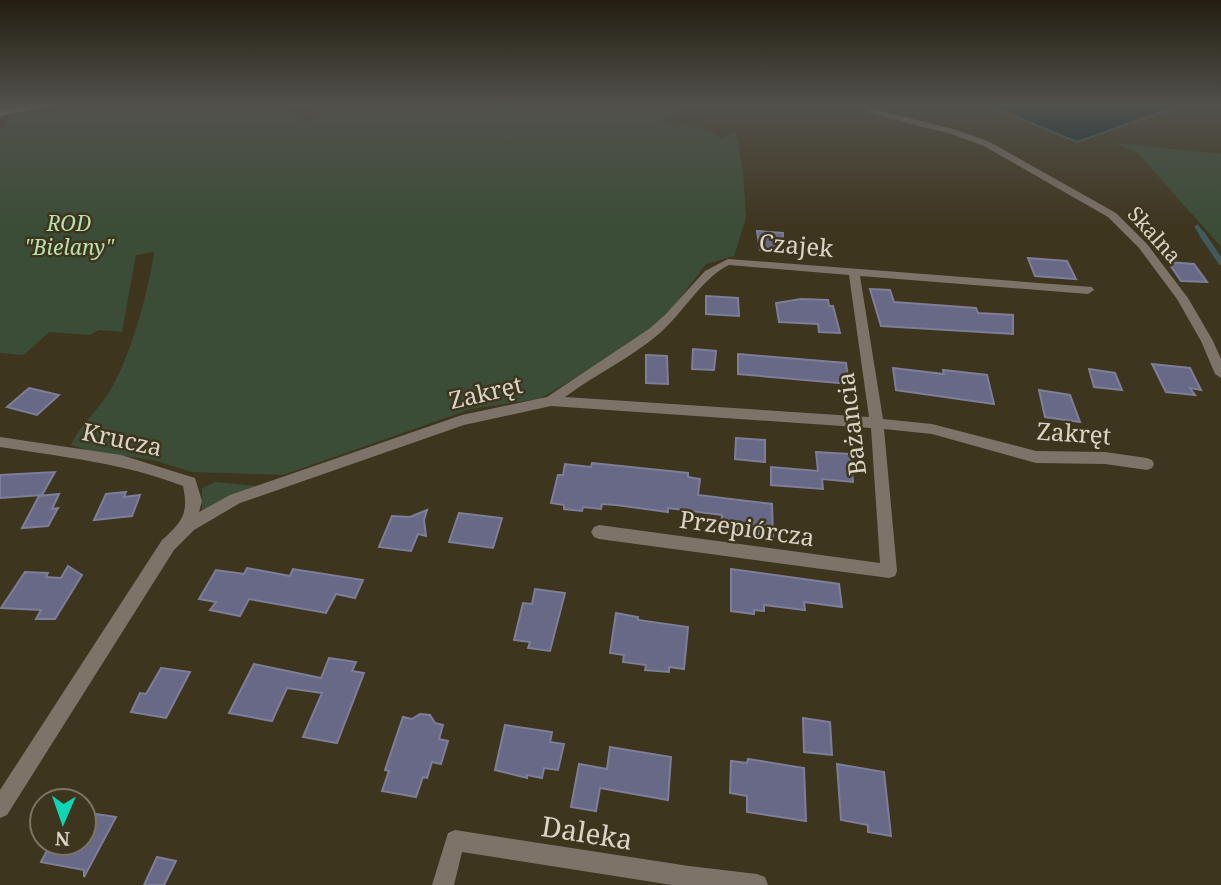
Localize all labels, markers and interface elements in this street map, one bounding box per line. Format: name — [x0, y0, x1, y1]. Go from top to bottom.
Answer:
street label: Skalna — [1122, 200, 1188, 269]
park label: ROD "Bielany" — [24, 209, 115, 261]
street label: Czajek — [758, 225, 836, 264]
street label: Zakręt — [446, 367, 526, 416]
street label: Bażancia — [828, 371, 873, 478]
street label: Zakręt — [1036, 413, 1112, 452]
street label: Krucza — [79, 414, 165, 463]
street label: Przepiórcza — [678, 502, 817, 553]
north arrow — [28, 787, 98, 857]
street label: Daleka — [539, 806, 636, 858]
text: N — [54, 826, 70, 852]

